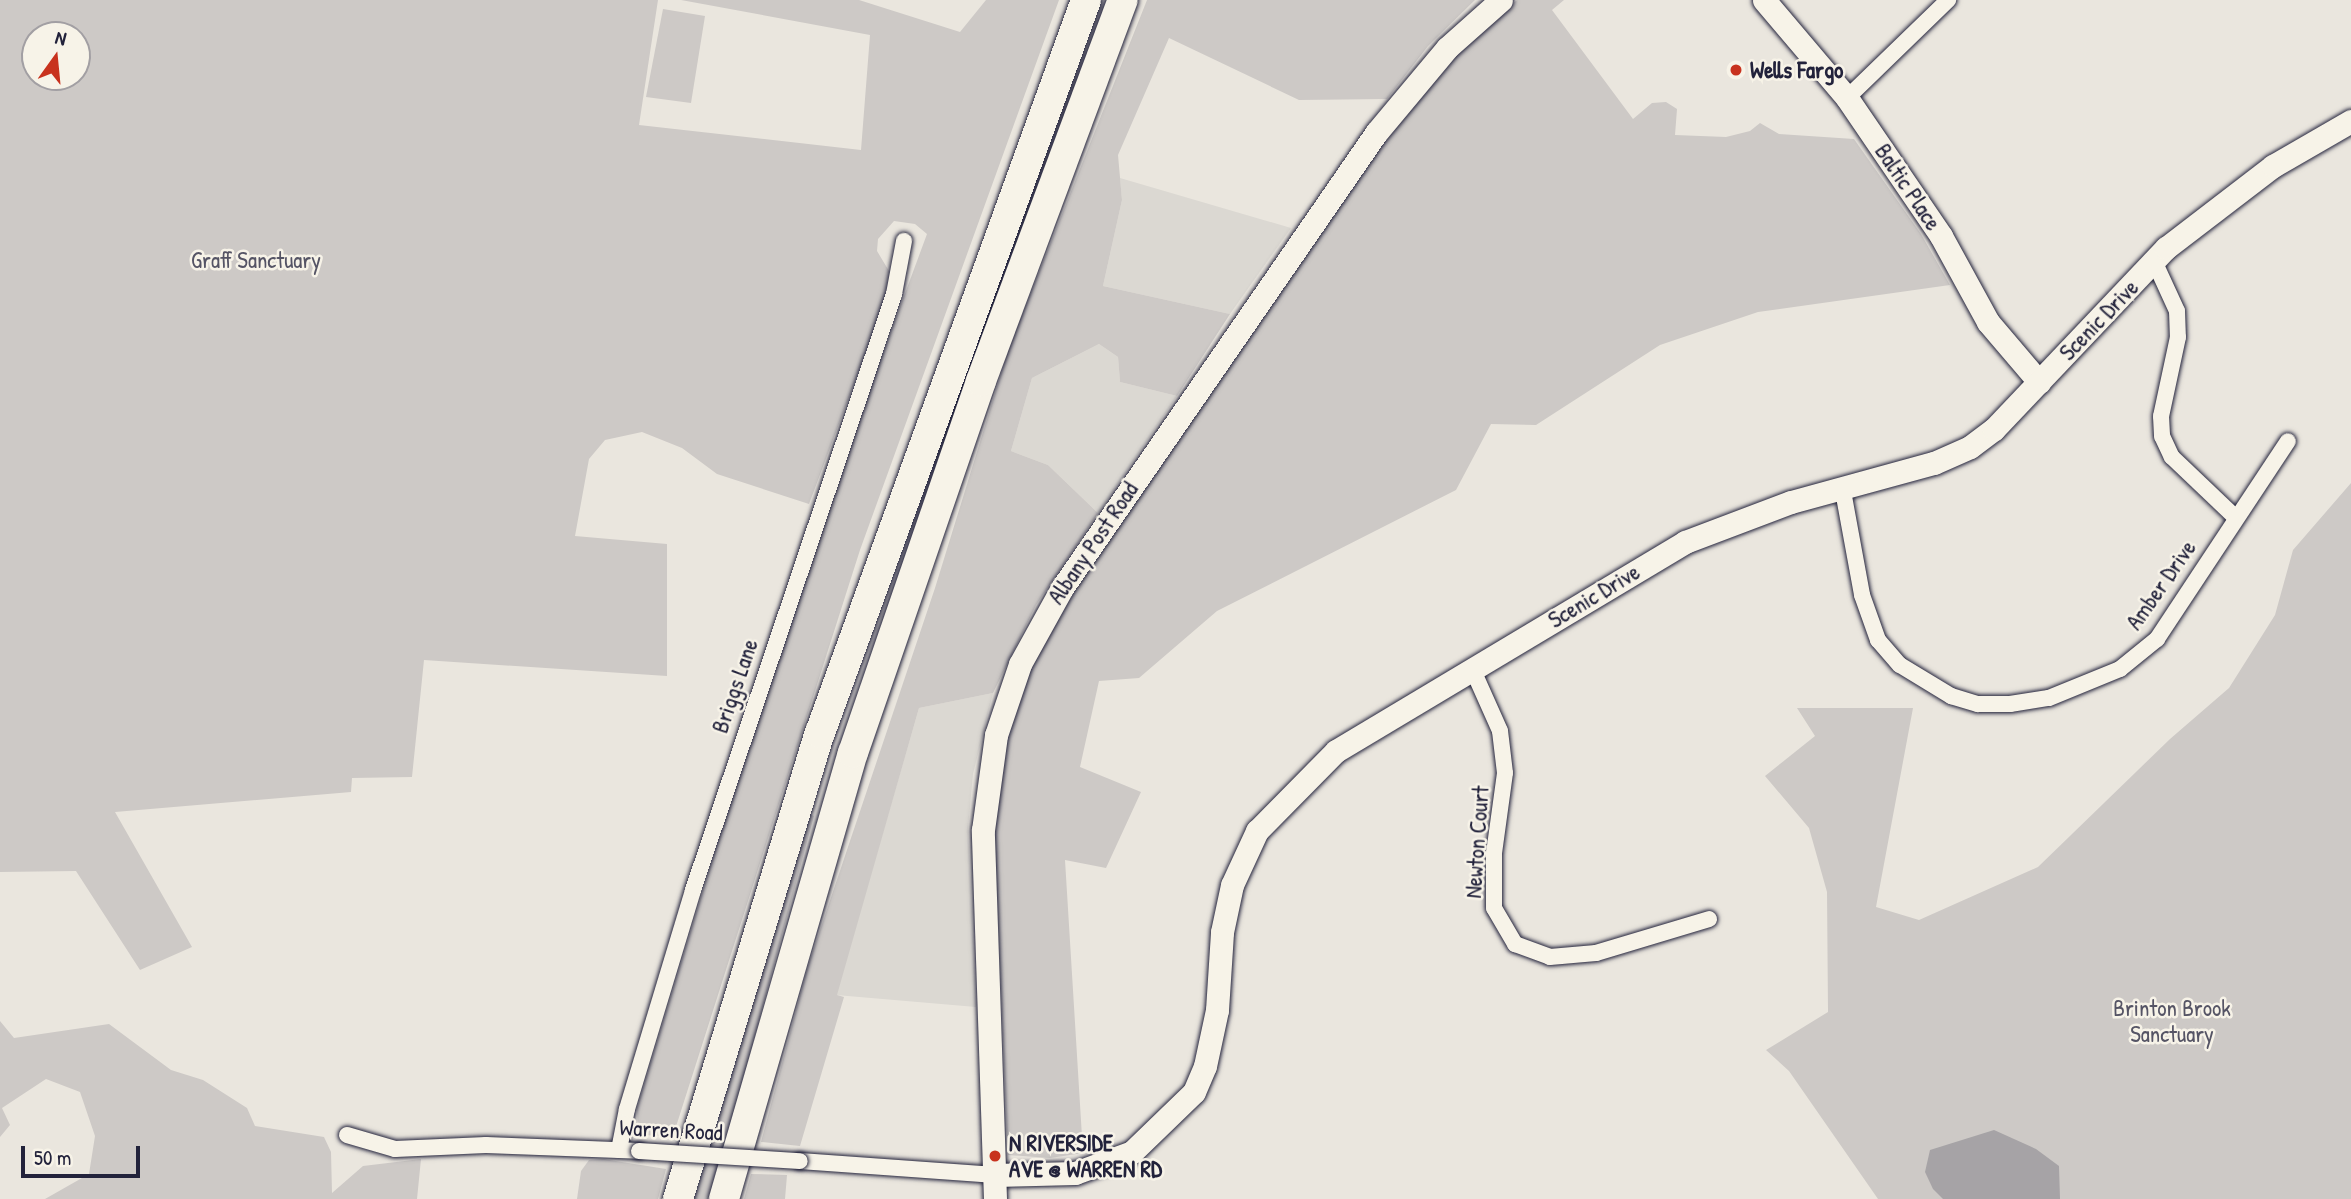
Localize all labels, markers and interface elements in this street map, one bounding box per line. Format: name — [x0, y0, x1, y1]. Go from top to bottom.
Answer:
north arrow — [21, 21, 91, 91]
text: N — [53, 24, 69, 52]
place label: Wells Fargo — [1750, 56, 1843, 84]
marker: Wells Fargo — [1728, 62, 1744, 78]
street label: Baltic Place — [1869, 139, 1947, 235]
park label: Graff Sanctuary — [191, 246, 321, 274]
street label: Scenic Drive — [2054, 274, 2144, 366]
street label: Albany Post Road — [1042, 477, 1144, 609]
street label: Amber Drive — [2120, 535, 2202, 635]
street label: Scenic Drive — [1543, 558, 1645, 634]
street label: Briggs Lane — [706, 635, 764, 737]
street label: Newton Court — [1459, 785, 1495, 899]
park label: Brinton Brook Sanctuary — [2113, 994, 2231, 1048]
street label: Warren Road — [619, 1114, 723, 1146]
place label: N RIVERSIDE AVE @ WARREN RD — [1009, 1129, 1162, 1183]
scale bar — [24, 1132, 144, 1176]
text: 50 m — [34, 1143, 71, 1172]
marker: N RIVERSIDE AVE @ WARREN RD — [987, 1148, 1003, 1164]

